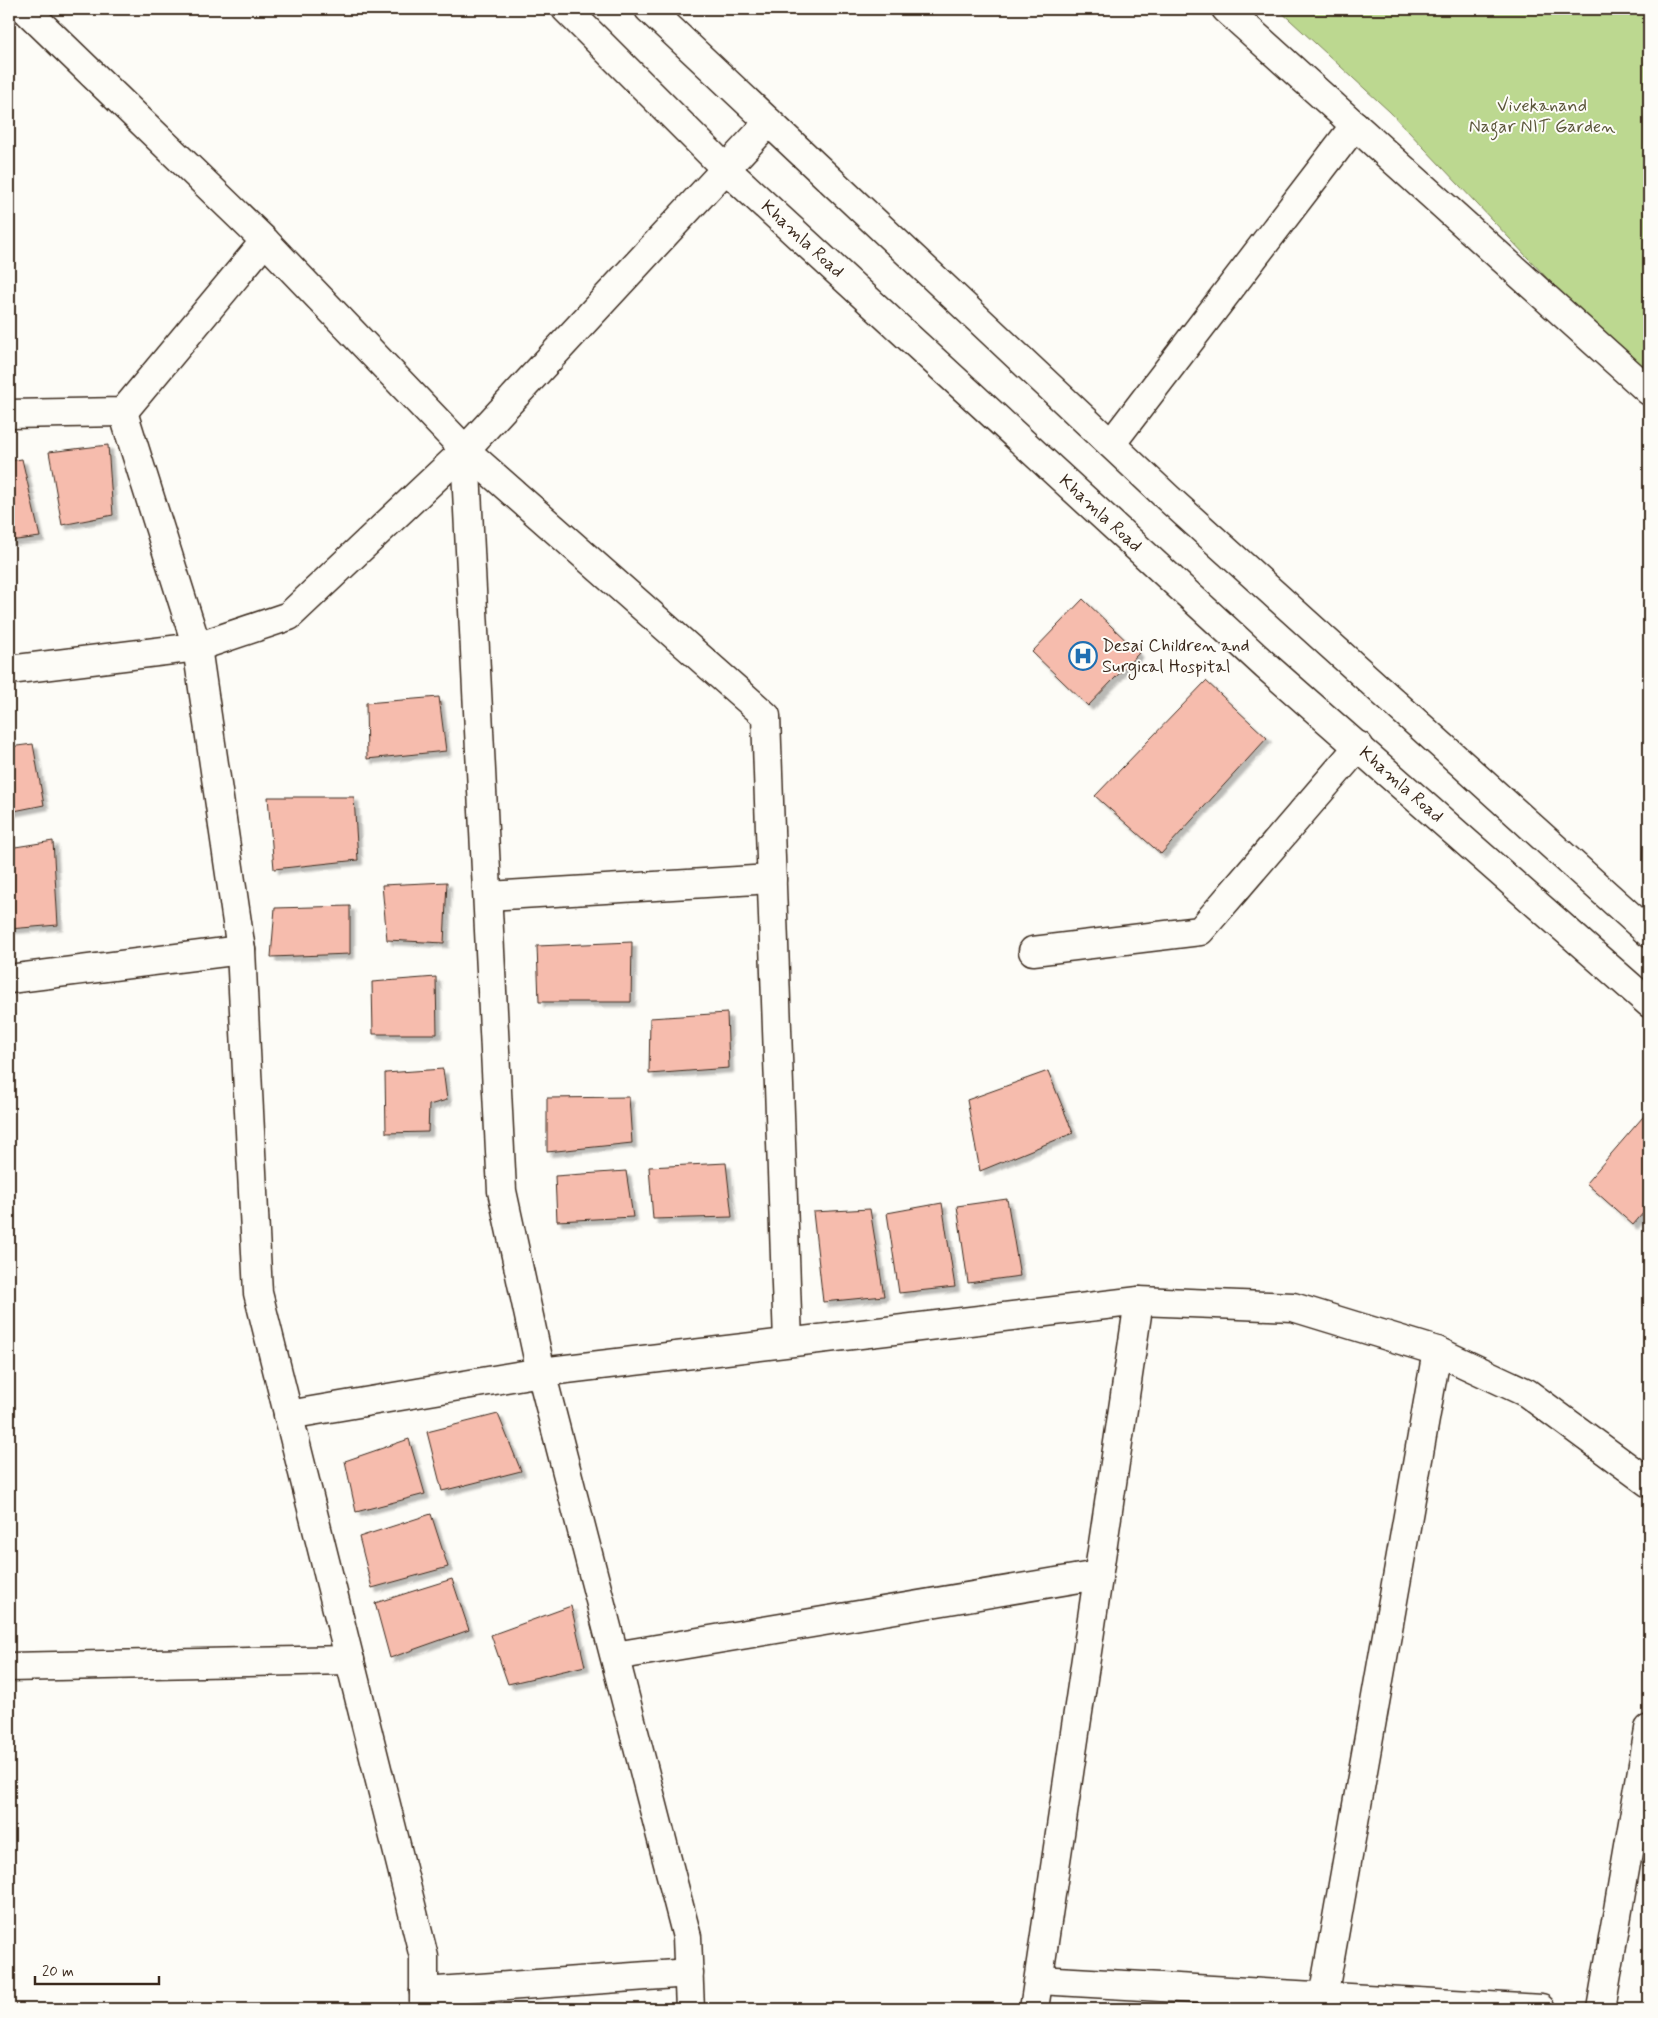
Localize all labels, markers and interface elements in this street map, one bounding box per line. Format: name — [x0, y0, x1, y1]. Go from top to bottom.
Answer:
park label: Vivekanand Nagar NIT Garden — [1469, 94, 1615, 141]
street label: Khamla Road — [756, 195, 849, 284]
street label: Khamla Road — [1054, 469, 1147, 558]
place label: Desai Children and Surgical Hospital — [1102, 634, 1250, 680]
hospital icon: Desai Children and Surgical Hospital — [1068, 641, 1098, 671]
street label: Khamla Road — [1354, 741, 1448, 828]
scale bar — [35, 1953, 159, 1985]
text: 20 m — [42, 1962, 74, 1982]

